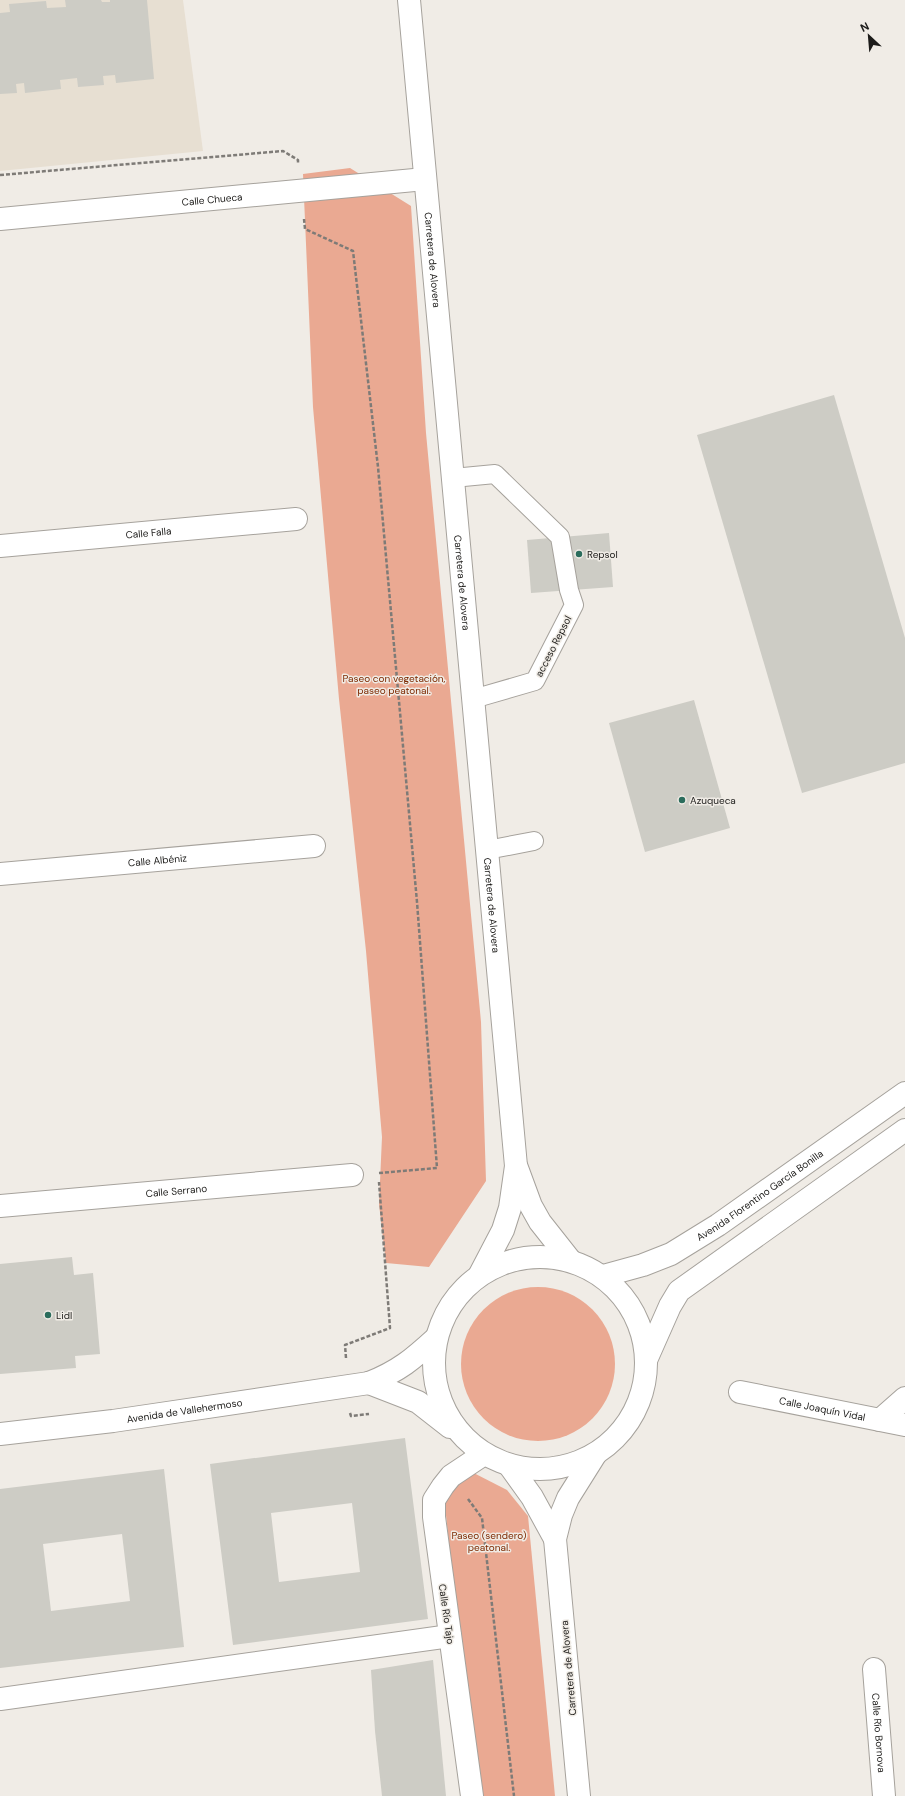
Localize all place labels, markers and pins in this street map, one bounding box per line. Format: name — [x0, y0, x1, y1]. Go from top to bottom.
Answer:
place label: Repsol — [587, 548, 618, 561]
marker: Repsol — [574, 549, 584, 559]
place label: Azuqueca — [690, 794, 736, 807]
marker: Azuqueca — [677, 795, 687, 805]
place label: Lidl — [56, 1309, 72, 1322]
marker: Lidl — [43, 1310, 53, 1320]

